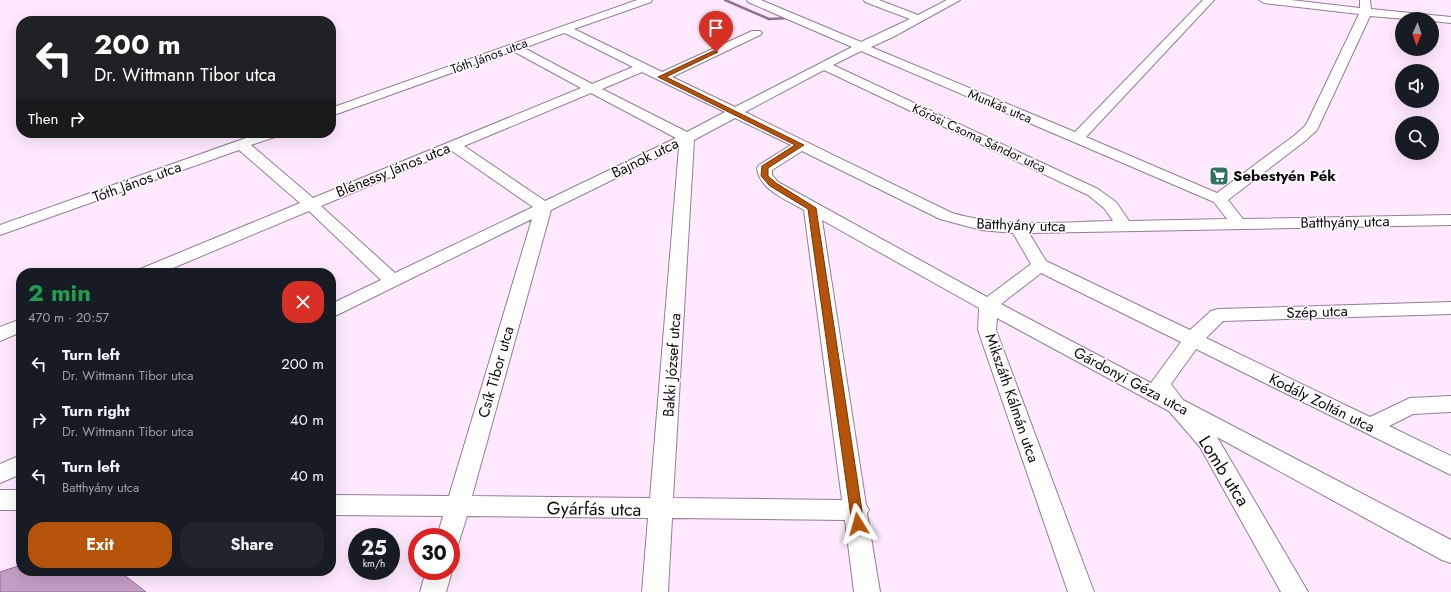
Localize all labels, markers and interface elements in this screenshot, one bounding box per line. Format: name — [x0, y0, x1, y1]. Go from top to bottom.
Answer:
pin — [699, 11, 733, 52]
north arrow — [1395, 12, 1439, 56]
map controls — [1395, 12, 1439, 160]
icon: arrive — [705, 17, 727, 39]
text: 200 m — [94, 24, 181, 65]
icon: left — [28, 32, 80, 84]
street label: Tóth János utca — [448, 33, 530, 79]
text: Dr. Wittmann Tibor utca — [94, 62, 276, 88]
button: sound — [1395, 64, 1439, 108]
street label: Munkás utca — [965, 84, 1035, 128]
street label: Kőrösi Csoma Sándor utca — [909, 99, 1049, 177]
text: Then — [28, 108, 58, 130]
icon: right — [66, 108, 88, 130]
button: search — [1395, 116, 1439, 160]
street label: Bajnok utca — [608, 132, 682, 184]
street label: Blénessy János utca — [333, 137, 453, 203]
street label: Tóth János utca — [90, 156, 184, 208]
supermarket icon: Sebestyén Pék — [1208, 165, 1230, 187]
place label: Sebestyén Pék — [1233, 165, 1336, 187]
street label: Batthyány utca — [1300, 210, 1390, 234]
street label: Batthyány utca — [976, 212, 1066, 238]
text: 2 min — [28, 275, 91, 310]
button: close — [282, 281, 324, 323]
street label: Szép utca — [1286, 300, 1348, 324]
text: 470 m · 20:57 — [28, 308, 109, 327]
street label: Bakki József utca — [657, 312, 687, 418]
street label: Csík Tibor utca — [472, 324, 520, 420]
street label: Mikszáth Kálmán utca — [980, 330, 1044, 466]
street label: Gárdonyi Géza utca — [1070, 341, 1192, 421]
text: Turn left — [62, 344, 120, 366]
icon: left — [28, 353, 50, 375]
text: 200 m — [281, 353, 324, 375]
text: Dr. Wittmann Tibor utca — [62, 366, 193, 385]
street label: Kodály Zoltán utca — [1265, 368, 1379, 438]
text: Turn right — [62, 400, 130, 422]
icon: right — [28, 409, 50, 431]
text: 40 m — [290, 409, 324, 431]
text: Dr. Wittmann Tibor utca — [62, 422, 193, 441]
street label: Lomb utca — [1192, 431, 1256, 511]
text: Turn left — [62, 456, 120, 478]
icon: left — [28, 465, 50, 487]
text: 40 m — [290, 465, 324, 487]
text: Batthyány utca — [62, 478, 139, 497]
street label: Gyárfás utca — [546, 495, 642, 523]
position arrow — [837, 503, 879, 545]
button: Exit — [28, 522, 172, 568]
button: Share — [180, 522, 324, 568]
speed limit sign: 30 — [408, 528, 460, 580]
text: 25 — [361, 534, 387, 563]
text: km/h — [363, 556, 385, 571]

